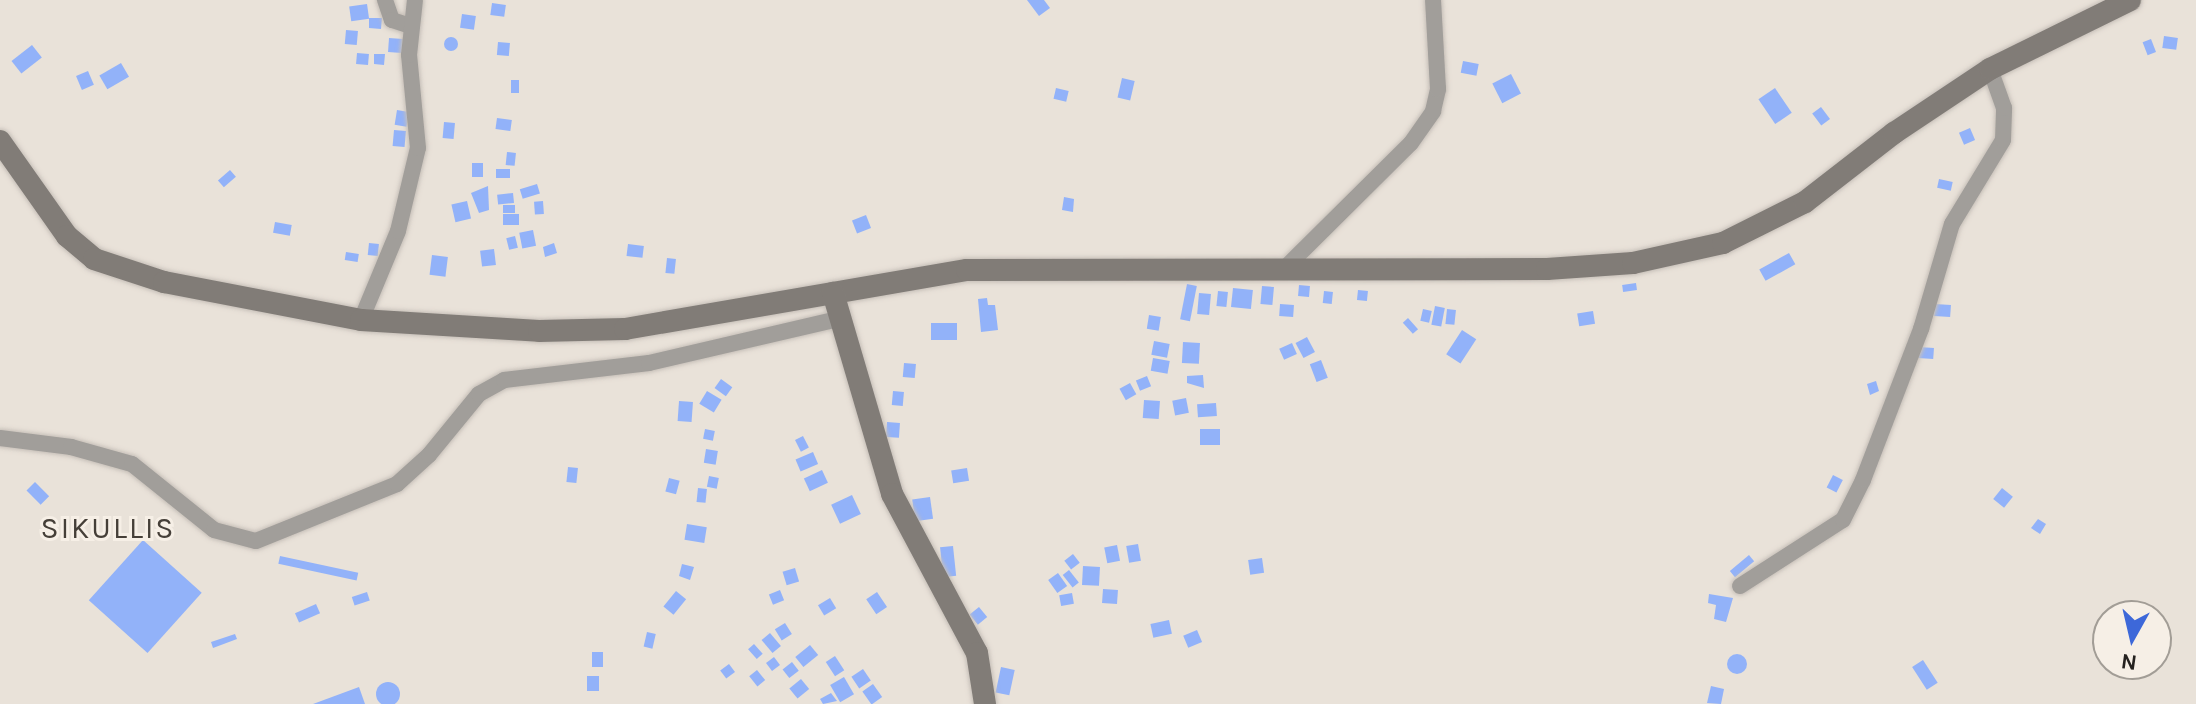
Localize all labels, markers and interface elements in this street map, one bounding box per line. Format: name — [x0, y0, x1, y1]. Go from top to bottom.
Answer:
district label: SIKULLIS — [41, 510, 175, 546]
north arrow — [2092, 600, 2172, 680]
text: N — [2119, 648, 2139, 676]

